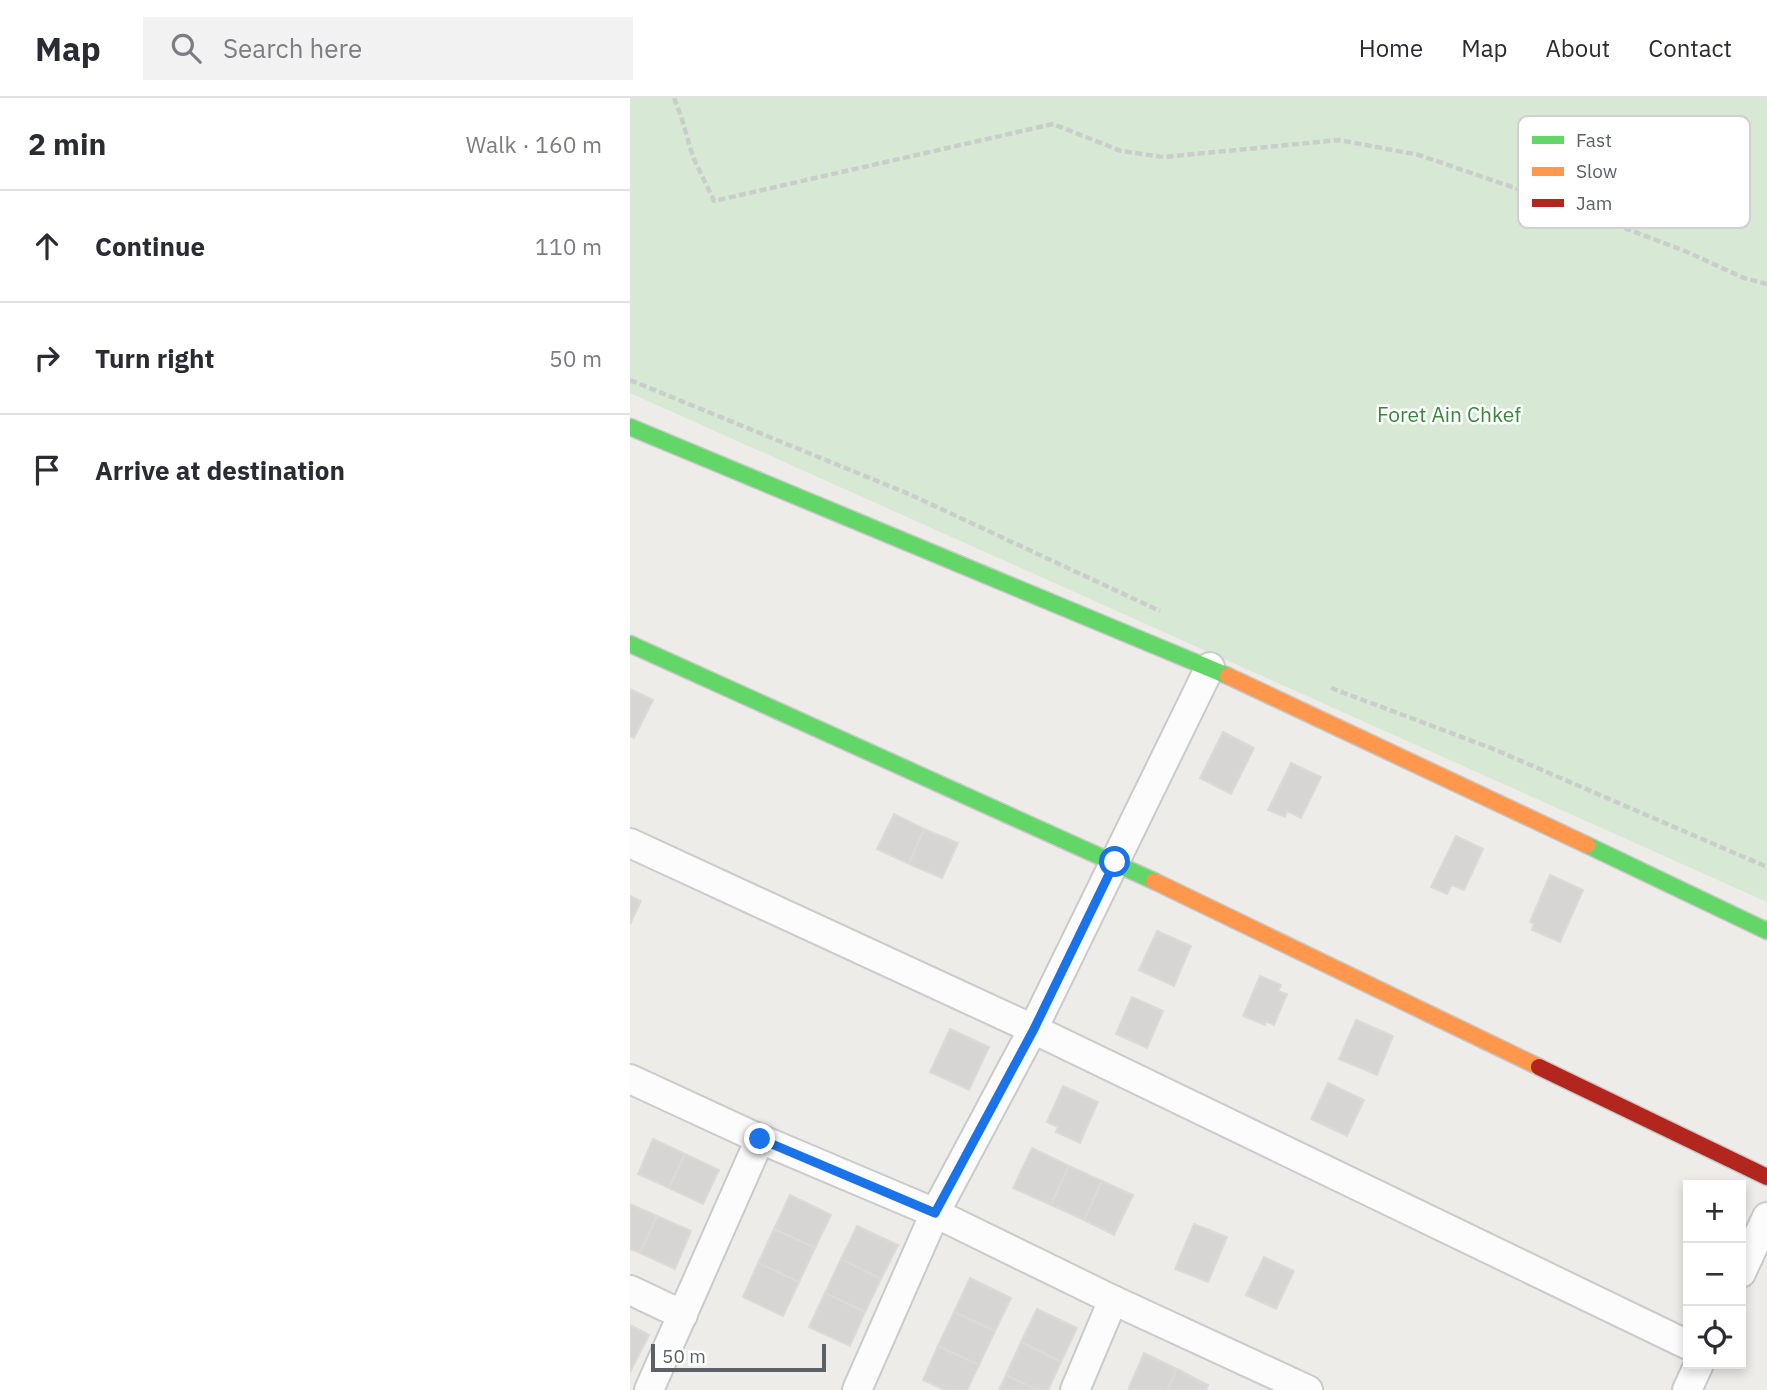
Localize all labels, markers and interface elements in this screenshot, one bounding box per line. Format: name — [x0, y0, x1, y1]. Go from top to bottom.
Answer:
search box — [143, 17, 633, 80]
text: Map — [35, 27, 101, 70]
icon: search — [167, 29, 205, 67]
text: Search here — [223, 31, 362, 65]
text: Home — [1359, 32, 1423, 64]
text: Map — [1461, 32, 1507, 64]
text: About — [1545, 32, 1610, 64]
text: Contact — [1648, 32, 1732, 64]
legend — [1518, 116, 1750, 228]
text: 2 min — [28, 124, 106, 163]
text: Fast — [1576, 128, 1612, 152]
text: Walk · 160 m — [466, 129, 602, 159]
text: Slow — [1576, 159, 1617, 183]
text: Jam — [1576, 191, 1612, 215]
icon: ahead — [28, 227, 66, 265]
text: Continue — [95, 229, 205, 263]
text: 110 m — [535, 231, 602, 261]
icon: right — [28, 339, 66, 377]
text: Turn right — [95, 341, 214, 375]
text: 50 m — [549, 343, 602, 373]
park label: Foret Ain Chkef — [1377, 400, 1521, 428]
icon: arrive — [28, 451, 66, 489]
text: Arrive at destination — [95, 453, 345, 487]
route start — [1099, 846, 1130, 877]
route end — [744, 1123, 775, 1154]
map controls — [1683, 1180, 1746, 1369]
button: + — [1683, 1180, 1746, 1243]
button: − — [1683, 1243, 1746, 1306]
button: locate — [1683, 1306, 1746, 1369]
scale bar — [651, 1341, 826, 1373]
text: 50 m — [662, 1344, 706, 1368]

